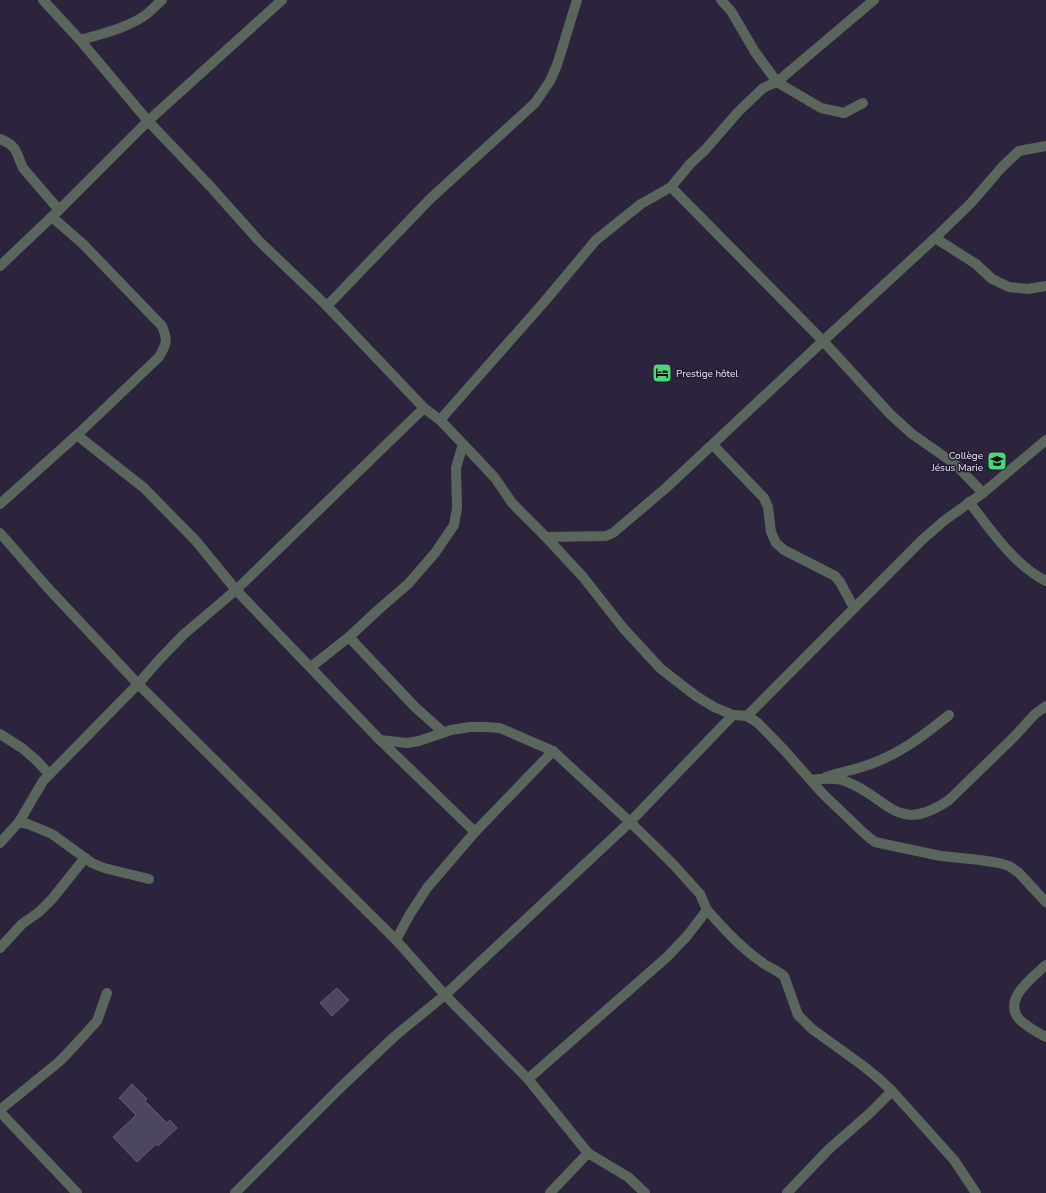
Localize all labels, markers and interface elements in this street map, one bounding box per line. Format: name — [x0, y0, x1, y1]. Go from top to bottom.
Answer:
hotel icon: Prestige hôtel — [651, 362, 673, 384]
place label: Prestige hôtel — [676, 367, 738, 381]
place label: Collège Jésus Marie — [931, 449, 983, 475]
school or university icon: Collège Jésus Marie — [986, 450, 1008, 472]

